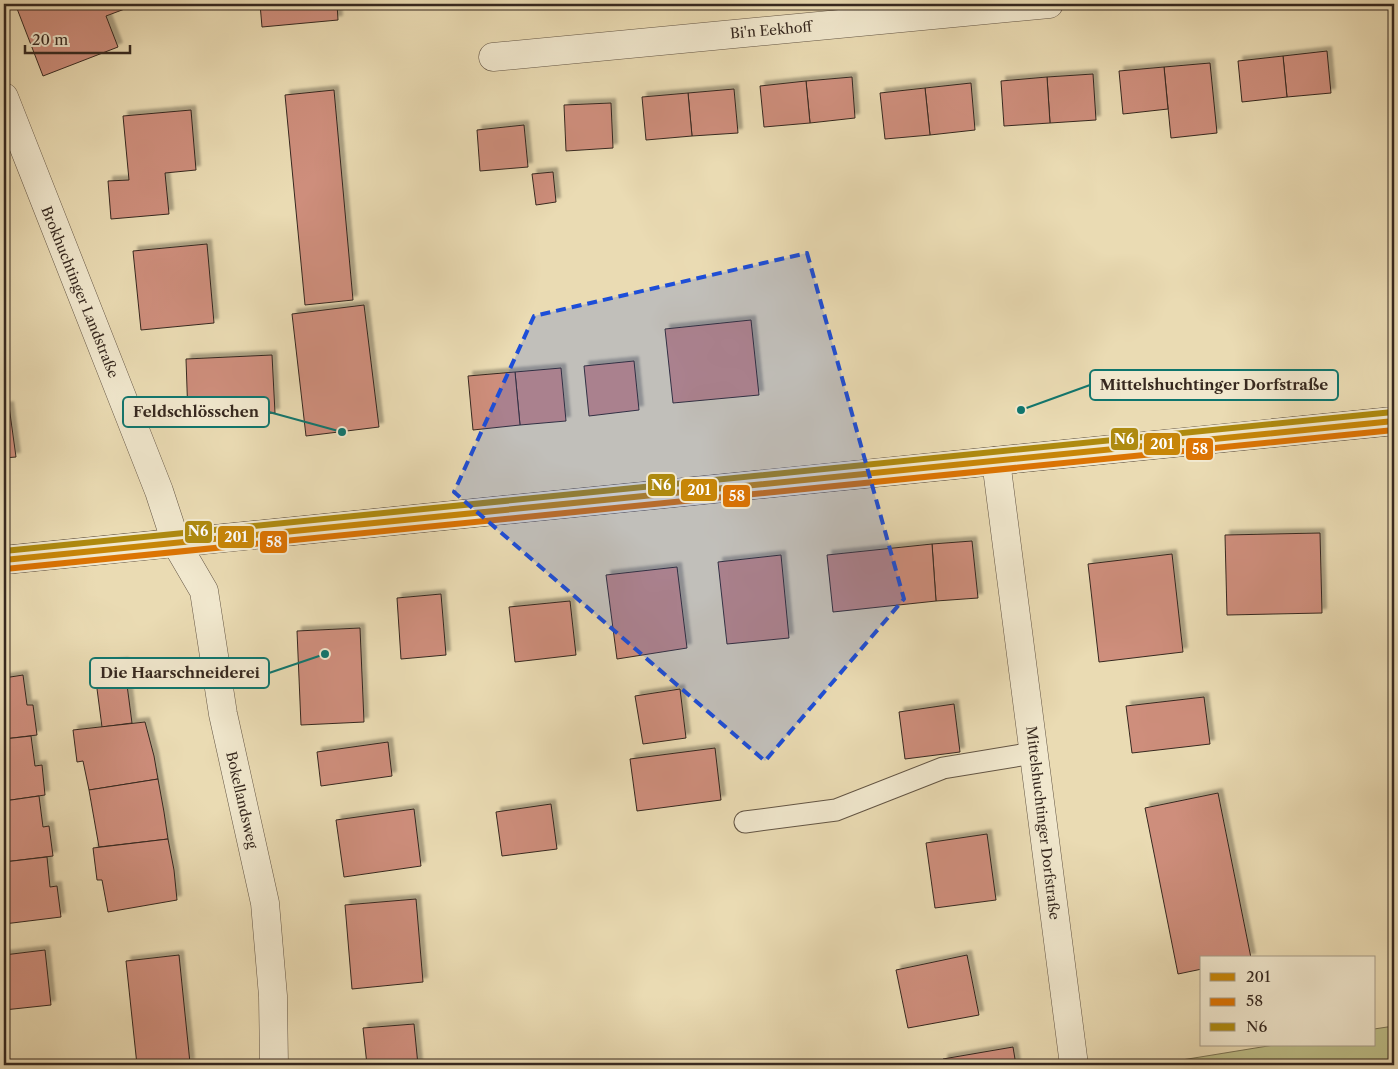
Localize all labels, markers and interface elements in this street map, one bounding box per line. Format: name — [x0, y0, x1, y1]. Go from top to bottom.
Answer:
street label: Bi'n Eekhoff — [729, 17, 815, 43]
scale bar — [25, 22, 130, 54]
text: 20 m — [32, 30, 68, 49]
street label: Brokhuchtinger Landstraße — [37, 203, 123, 381]
callout: Mittelshuchtinger Dorfstraße — [1090, 370, 1338, 400]
text: Mittelshuchtinger Dorfstraße — [1100, 375, 1328, 394]
callout: Feldschlösschen — [123, 397, 269, 427]
text: Feldschlösschen — [133, 402, 260, 421]
line badge: N6 — [1110, 427, 1139, 451]
text: N6 — [1114, 430, 1134, 448]
line badge: 201 — [1143, 432, 1181, 456]
text: 201 — [1150, 435, 1174, 453]
line badge: 58 — [1185, 437, 1214, 461]
text: 58 — [1192, 440, 1208, 458]
line badge: N6 — [647, 473, 676, 497]
text: N6 — [651, 476, 671, 494]
line badge: 201 — [680, 478, 718, 502]
text: 201 — [687, 481, 711, 499]
line badge: 58 — [722, 484, 751, 508]
text: 58 — [729, 487, 745, 505]
line badge: N6 — [184, 520, 213, 544]
text: N6 — [188, 522, 208, 540]
line badge: 201 — [217, 525, 255, 549]
text: 201 — [224, 528, 248, 546]
line badge: 58 — [259, 530, 288, 554]
text: 58 — [266, 533, 282, 551]
callout: Die Haarschneiderei — [90, 658, 269, 688]
text: Die Haarschneiderei — [100, 663, 261, 682]
street label: Mittelshuchtinger Dorfstraße — [1022, 725, 1064, 921]
street label: Bokellandsweg — [222, 750, 262, 851]
legend — [1200, 956, 1376, 1046]
text: 201 — [1246, 967, 1271, 986]
text: 58 — [1246, 991, 1263, 1010]
text: N6 — [1246, 1017, 1267, 1036]

